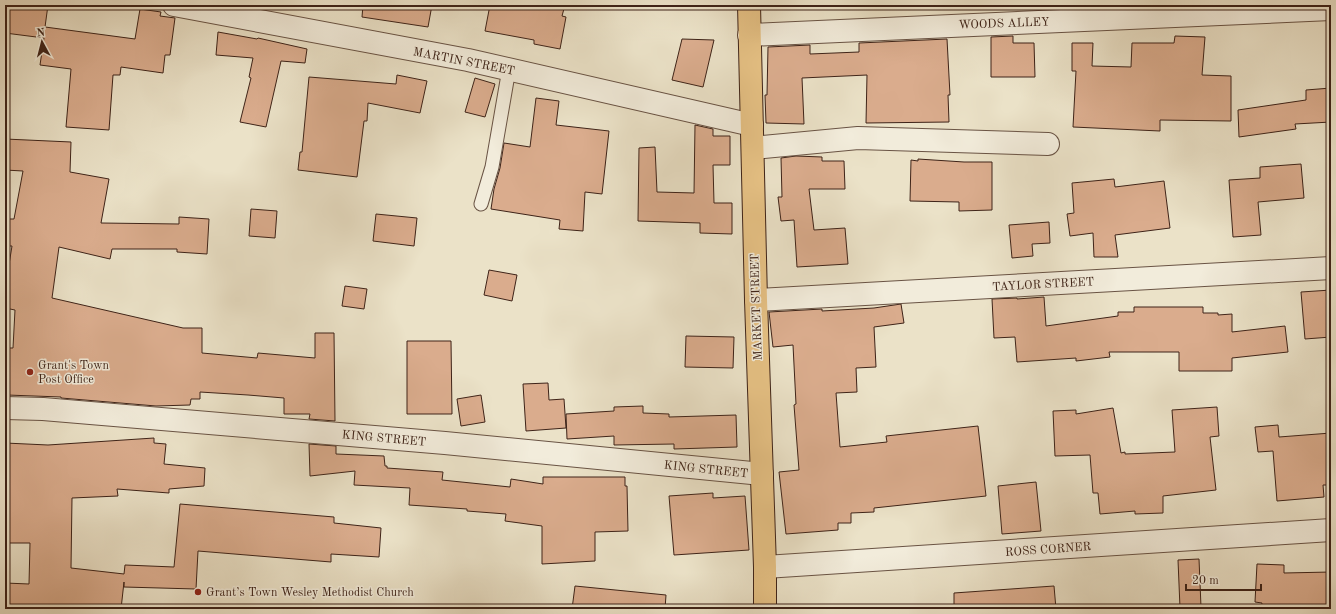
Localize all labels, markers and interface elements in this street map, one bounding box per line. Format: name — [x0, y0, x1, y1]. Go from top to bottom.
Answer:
street label: WOODS ALLEY — [958, 16, 1050, 32]
north arrow — [22, 22, 62, 62]
text: N — [36, 28, 46, 40]
street label: MARTIN STREET — [412, 46, 516, 78]
street label: MARKET STREET — [749, 253, 765, 361]
street label: TAYLOR STREET — [992, 276, 1094, 294]
place label: Grant's Town Post Office — [38, 360, 109, 386]
marker: Grant's Town Post Office — [25, 367, 35, 377]
street label: KING STREET — [341, 429, 427, 449]
street label: KING STREET — [663, 460, 749, 480]
street label: ROSS CORNER — [1005, 541, 1092, 559]
scale bar — [1186, 566, 1261, 592]
text: 20 m — [1192, 575, 1219, 587]
marker: Grant’s Town Wesley Methodist Church — [193, 587, 203, 597]
place label: Grant’s Town Wesley Methodist Church — [206, 587, 414, 599]

